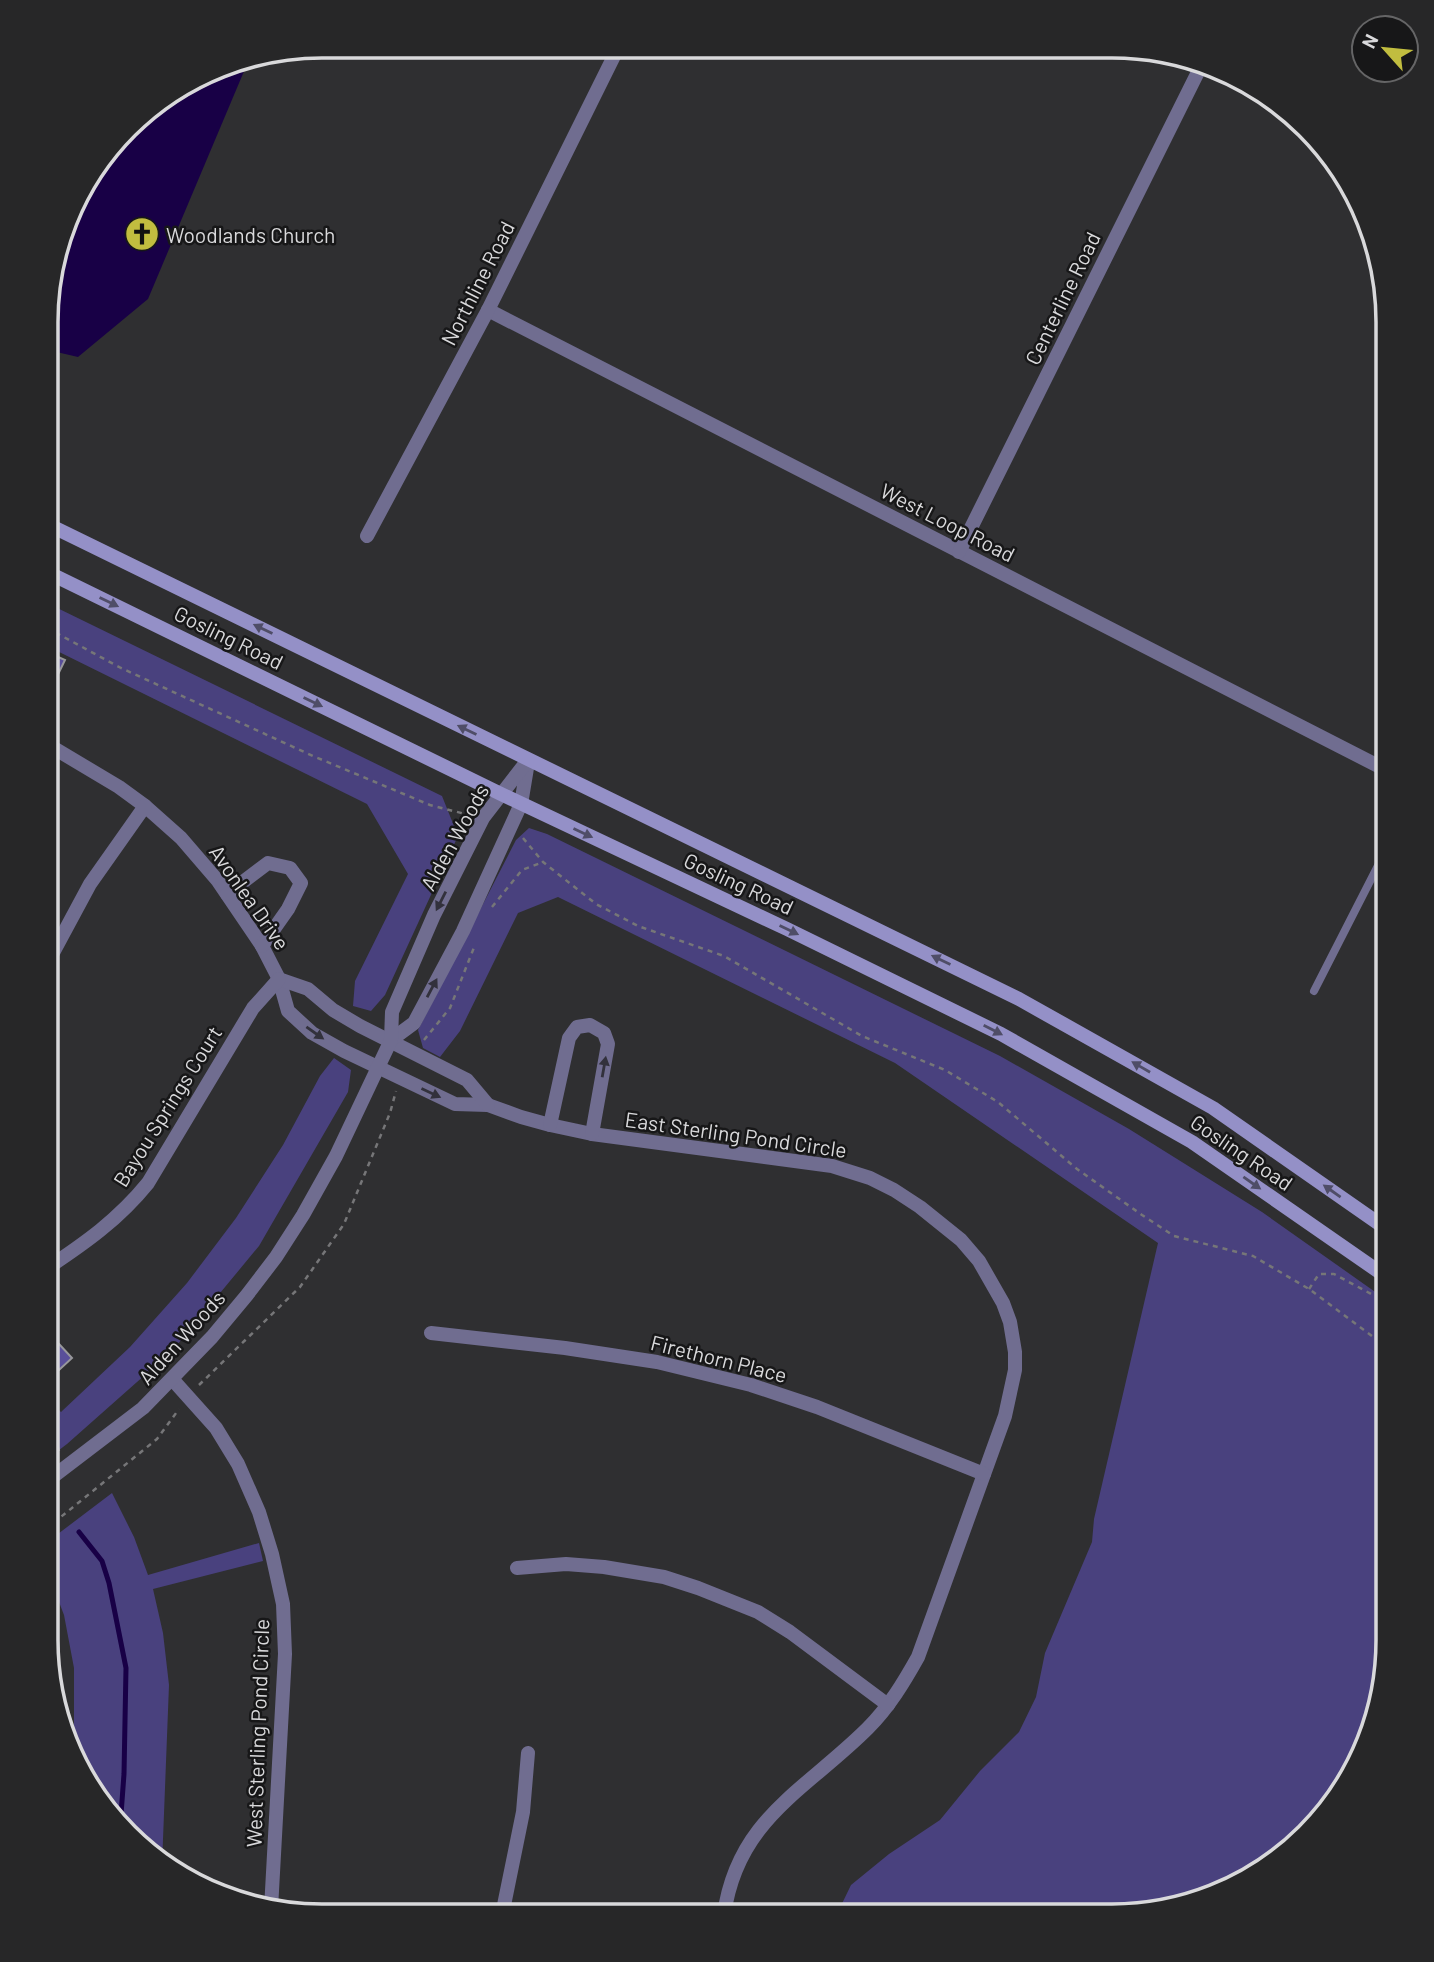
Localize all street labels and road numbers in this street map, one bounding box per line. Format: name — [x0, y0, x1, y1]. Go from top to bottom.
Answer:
street label: Northline Road — [435, 217, 519, 349]
street label: Centerline Road — [1019, 228, 1105, 368]
street label: West Loop Road — [877, 477, 1019, 567]
street label: Gosling Road — [171, 600, 287, 674]
street label: Alden Woods — [415, 780, 493, 894]
street label: Avonlea Drive — [205, 840, 295, 954]
street label: Gosling Road — [680, 847, 798, 919]
street label: Bayou Springs Court — [108, 1021, 226, 1191]
street label: East Sterling Pond Circle — [624, 1106, 848, 1162]
street label: Gosling Road — [1186, 1109, 1298, 1195]
street label: Alden Woods — [132, 1285, 230, 1389]
street label: Firethorn Place — [648, 1329, 790, 1387]
street label: West Sterling Pond Circle — [241, 1618, 273, 1848]

